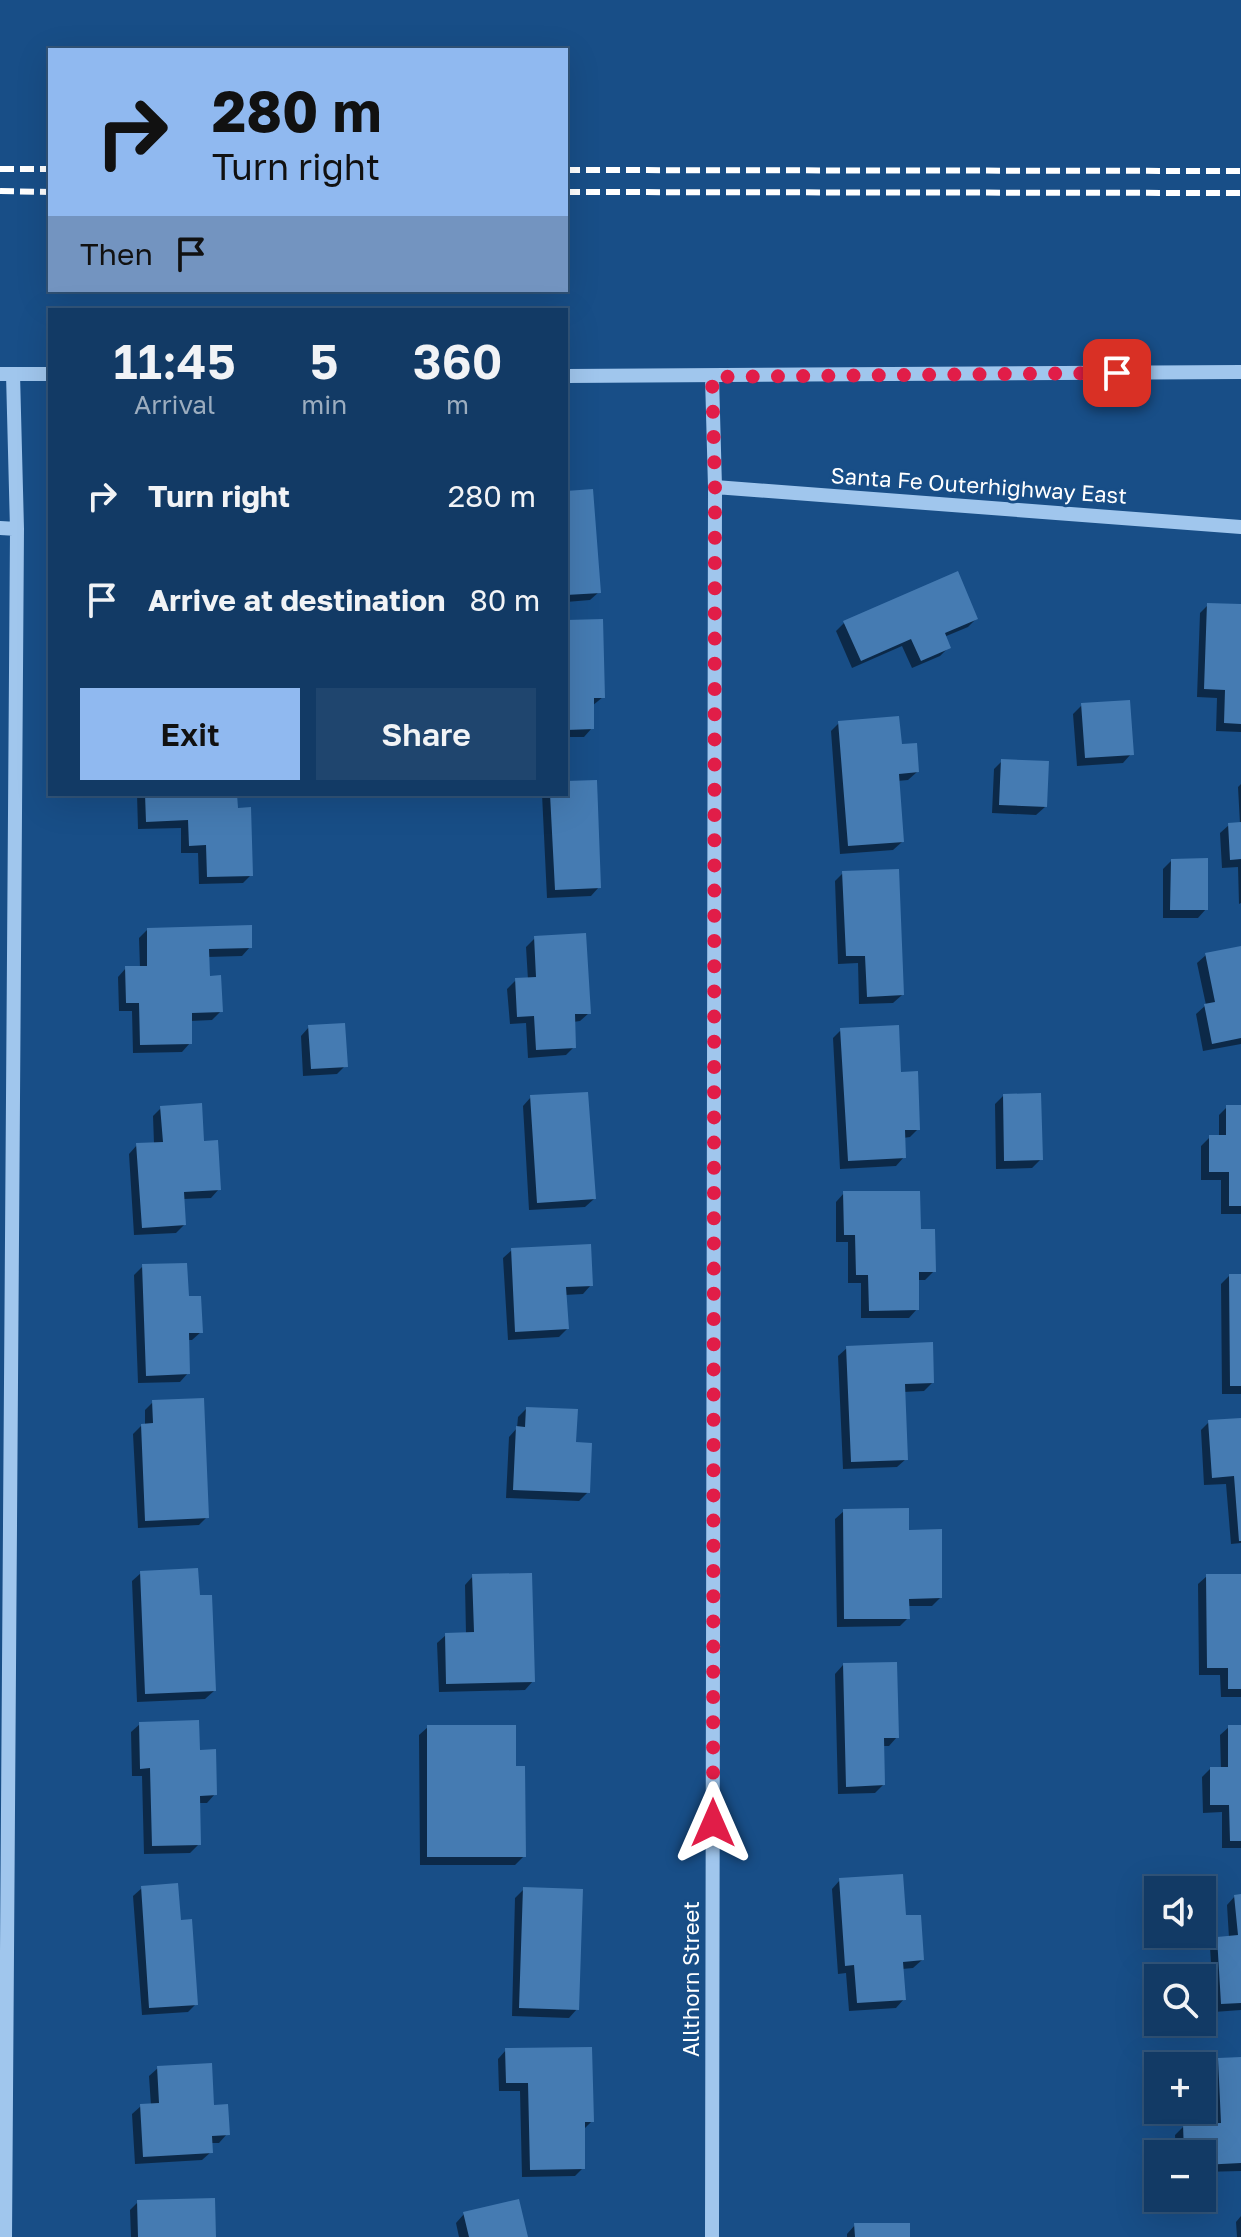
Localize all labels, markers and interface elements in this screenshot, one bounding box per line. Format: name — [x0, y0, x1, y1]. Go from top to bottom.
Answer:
text: 280 m — [212, 77, 381, 144]
icon: right — [80, 80, 184, 184]
text: Turn right — [212, 145, 380, 188]
icon: arrive — [169, 232, 213, 276]
text: Then — [80, 236, 153, 272]
text: 11:45 — [114, 332, 236, 390]
text: 5 — [310, 332, 339, 390]
text: 360 — [413, 332, 502, 390]
pin — [1083, 339, 1151, 407]
icon: arrive — [1095, 351, 1139, 395]
text: Arrival — [134, 389, 215, 420]
text: min — [301, 389, 347, 420]
text: m — [446, 389, 469, 420]
street label: Santa Fe Outerhighway East — [830, 461, 1128, 509]
icon: right — [80, 474, 124, 518]
text: Turn right — [148, 478, 290, 514]
text: 280 m — [448, 478, 536, 514]
icon: arrive — [80, 578, 124, 622]
text: Arrive at destination — [148, 582, 445, 618]
text: 80 m — [469, 582, 540, 618]
button: Exit — [80, 688, 300, 780]
button: Share — [316, 688, 536, 780]
position arrow — [671, 1781, 755, 1865]
map controls — [1144, 1876, 1216, 2212]
button: sound — [1144, 1876, 1216, 1948]
street label: Allthorn Street — [677, 1901, 704, 2057]
button: search — [1144, 1964, 1216, 2036]
button: + — [1144, 2052, 1216, 2124]
button: − — [1144, 2140, 1216, 2212]

